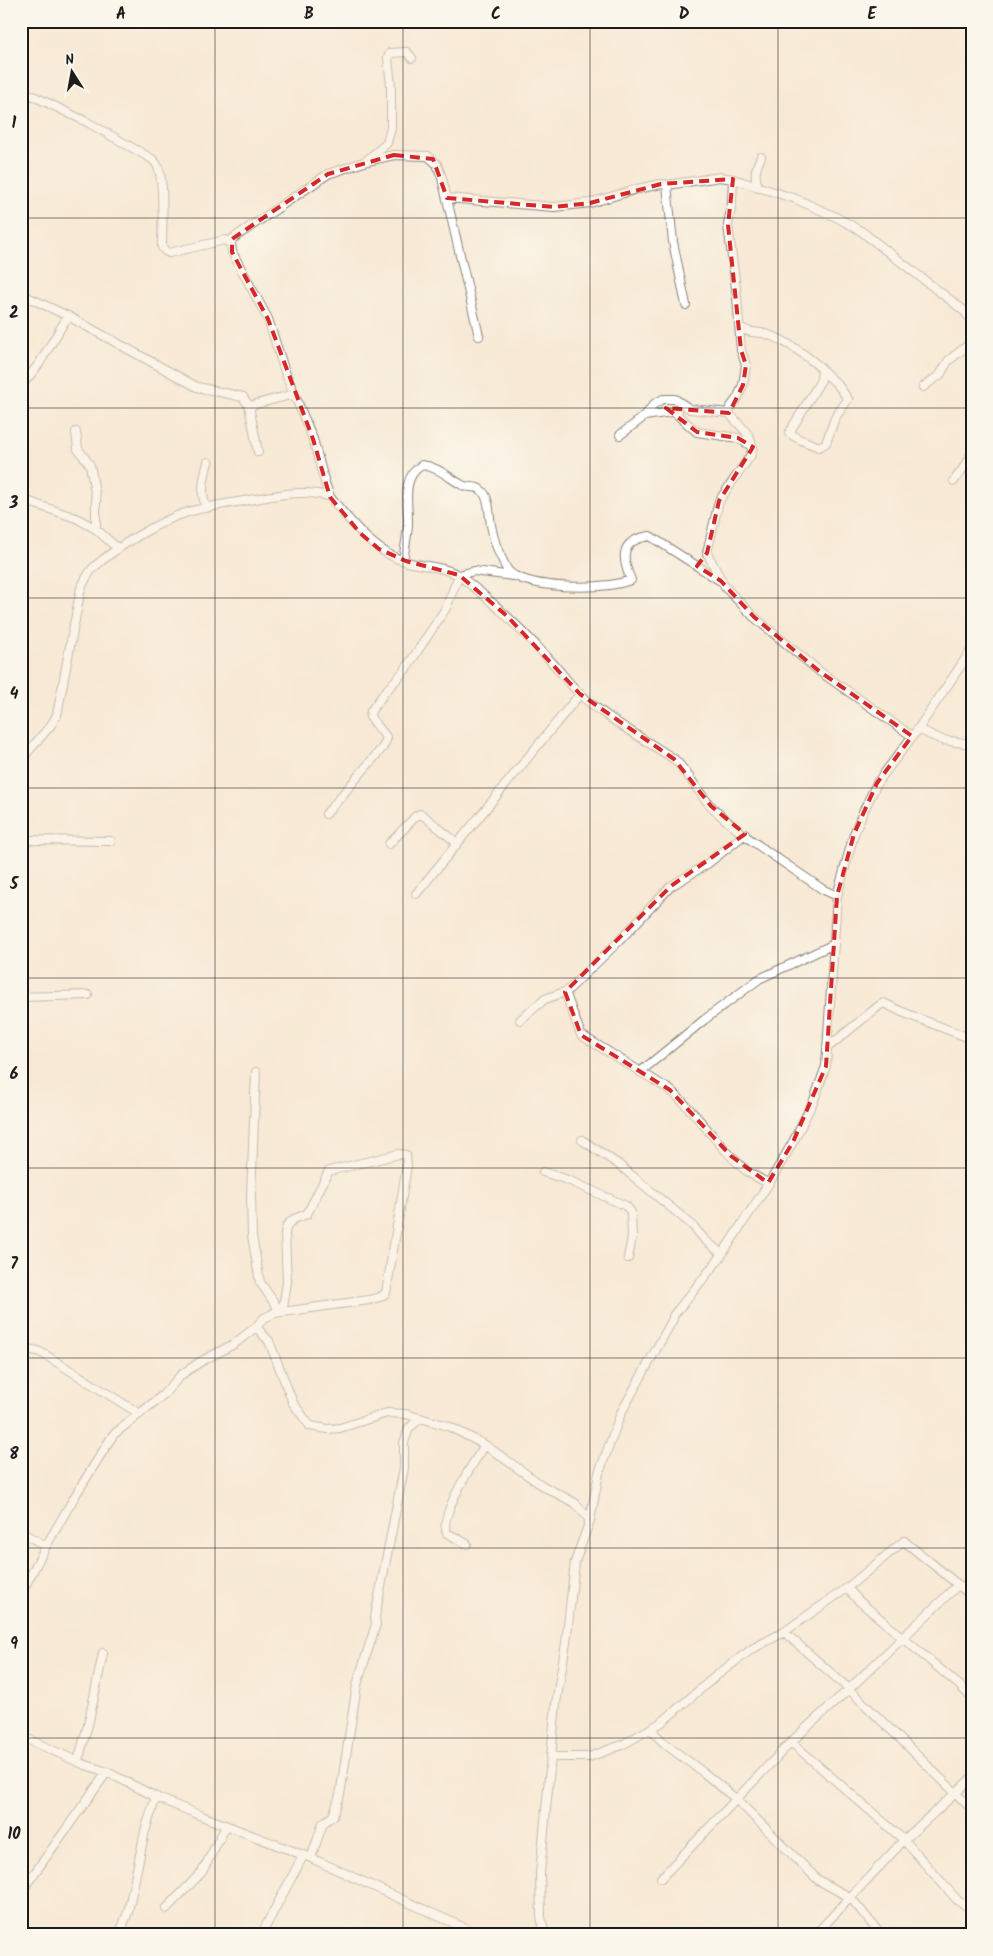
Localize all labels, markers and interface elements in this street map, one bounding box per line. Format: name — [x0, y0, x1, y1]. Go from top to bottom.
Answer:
text: A — [116, 2, 126, 27]
text: B — [304, 2, 314, 27]
text: C — [491, 2, 501, 27]
text: D — [679, 2, 690, 27]
text: E — [868, 2, 878, 27]
north arrow — [48, 48, 98, 98]
text: N — [63, 49, 76, 72]
text: 1 — [12, 111, 17, 136]
text: 2 — [9, 301, 19, 326]
text: 3 — [9, 491, 19, 516]
text: 4 — [10, 682, 19, 707]
text: 5 — [9, 872, 20, 897]
text: 6 — [10, 1062, 19, 1087]
text: 7 — [10, 1252, 18, 1277]
text: 8 — [9, 1442, 19, 1467]
text: 9 — [10, 1632, 18, 1657]
text: 10 — [7, 1822, 21, 1847]

